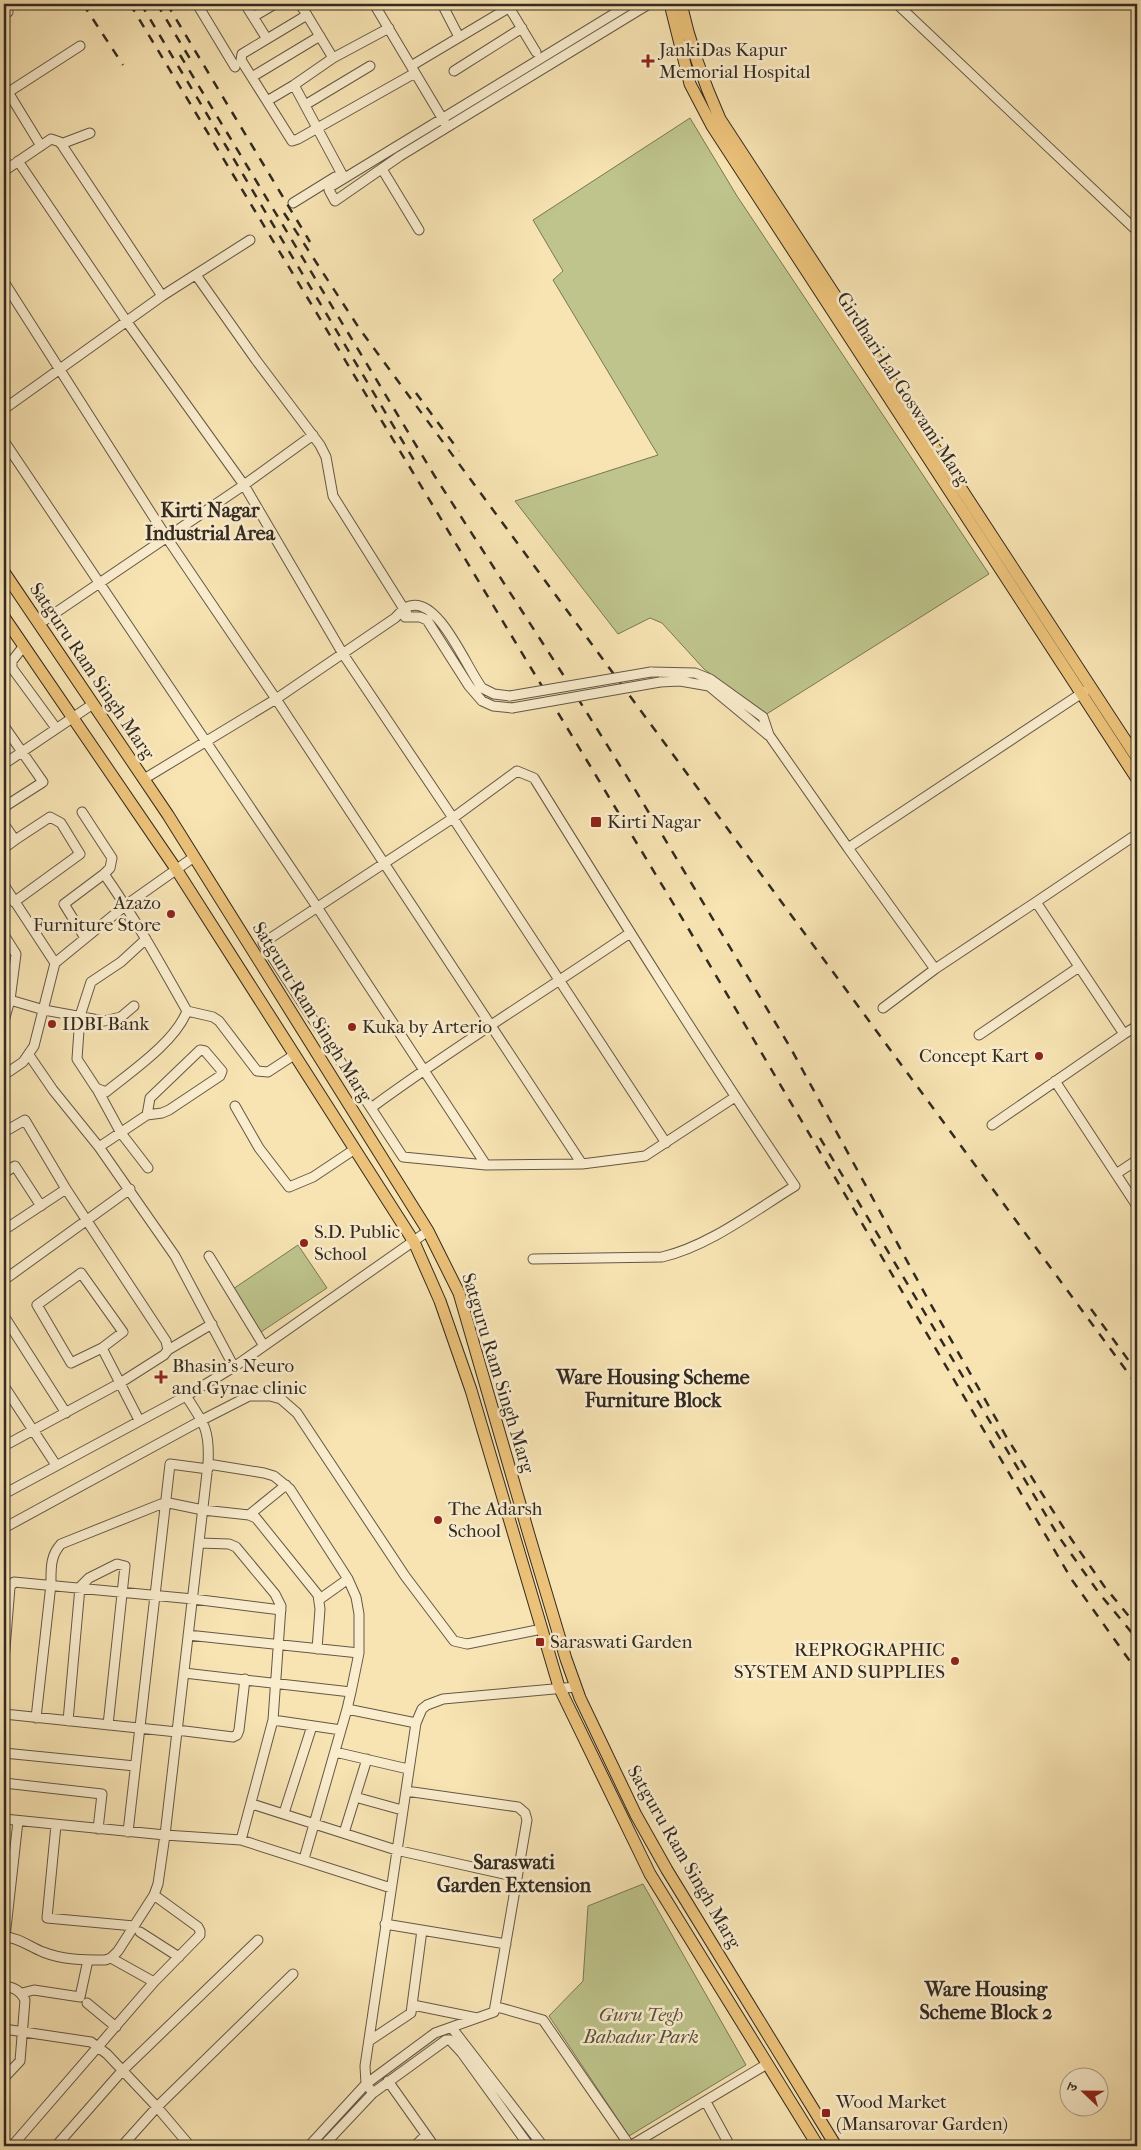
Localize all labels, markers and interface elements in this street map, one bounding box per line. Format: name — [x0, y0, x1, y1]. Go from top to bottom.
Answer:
place label: JankiDas Kapur Memorial Hospital — [657, 39, 811, 83]
marker: JankiDas Kapur Memorial Hospital — [641, 54, 655, 68]
street label: Girdhari Lal Goswami Marg — [832, 288, 974, 491]
district label: Kirti Nagar Industrial Area — [145, 499, 276, 545]
street label: Satguru Ram Singh Marg — [25, 579, 160, 764]
place label: Kirti Nagar — [607, 811, 702, 833]
marker: Kirti Nagar — [589, 815, 603, 829]
place label: Azazo Furniture Store — [33, 892, 161, 936]
marker: Azazo Furniture Store — [165, 908, 177, 920]
street label: Satguru Ram Singh Marg — [248, 918, 377, 1107]
place label: IDBI Bank — [62, 1013, 150, 1035]
place label: Kuka by Arterio — [362, 1016, 493, 1038]
marker: IDBI Bank — [46, 1018, 58, 1030]
marker: Kuka by Arterio — [346, 1021, 358, 1033]
place label: Concept Kart — [919, 1045, 1029, 1067]
marker: Concept Kart — [1033, 1050, 1045, 1062]
place label: S.D. Public School — [314, 1221, 400, 1265]
marker: S.D. Public School — [298, 1237, 310, 1249]
street label: Satguru Ram Singh Marg — [457, 1270, 539, 1476]
place label: Bhasin's Neuro and Gynae clinic — [172, 1355, 307, 1399]
district label: Ware Housing Scheme Furniture Block — [555, 1366, 750, 1412]
marker: Bhasin's Neuro and Gynae clinic — [154, 1370, 168, 1384]
place label: The Adarsh School — [448, 1498, 543, 1542]
marker: The Adarsh School — [432, 1514, 444, 1526]
place label: Saraswati Garden — [550, 1631, 692, 1653]
marker: Saraswati Garden — [534, 1636, 546, 1648]
place label: REPROGRAPHIC SYSTEM AND SUPPLIES — [734, 1639, 945, 1683]
marker: REPROGRAPHIC SYSTEM AND SUPPLIES — [949, 1655, 961, 1667]
street label: Satguru Ram Singh Marg — [622, 1761, 746, 1953]
district label: Saraswati Garden Extension — [437, 1851, 592, 1897]
district label: Ware Housing Scheme Block 2 — [920, 1978, 1053, 2024]
park label: Guru Tegh Bahadur Park — [582, 2004, 699, 2048]
north arrow — [1058, 2068, 1108, 2118]
text: उ — [1063, 2080, 1082, 2095]
place label: Wood Market (Mansarovar Garden) — [835, 2091, 1008, 2135]
marker: Wood Market (Mansarovar Garden) — [820, 2107, 832, 2119]

